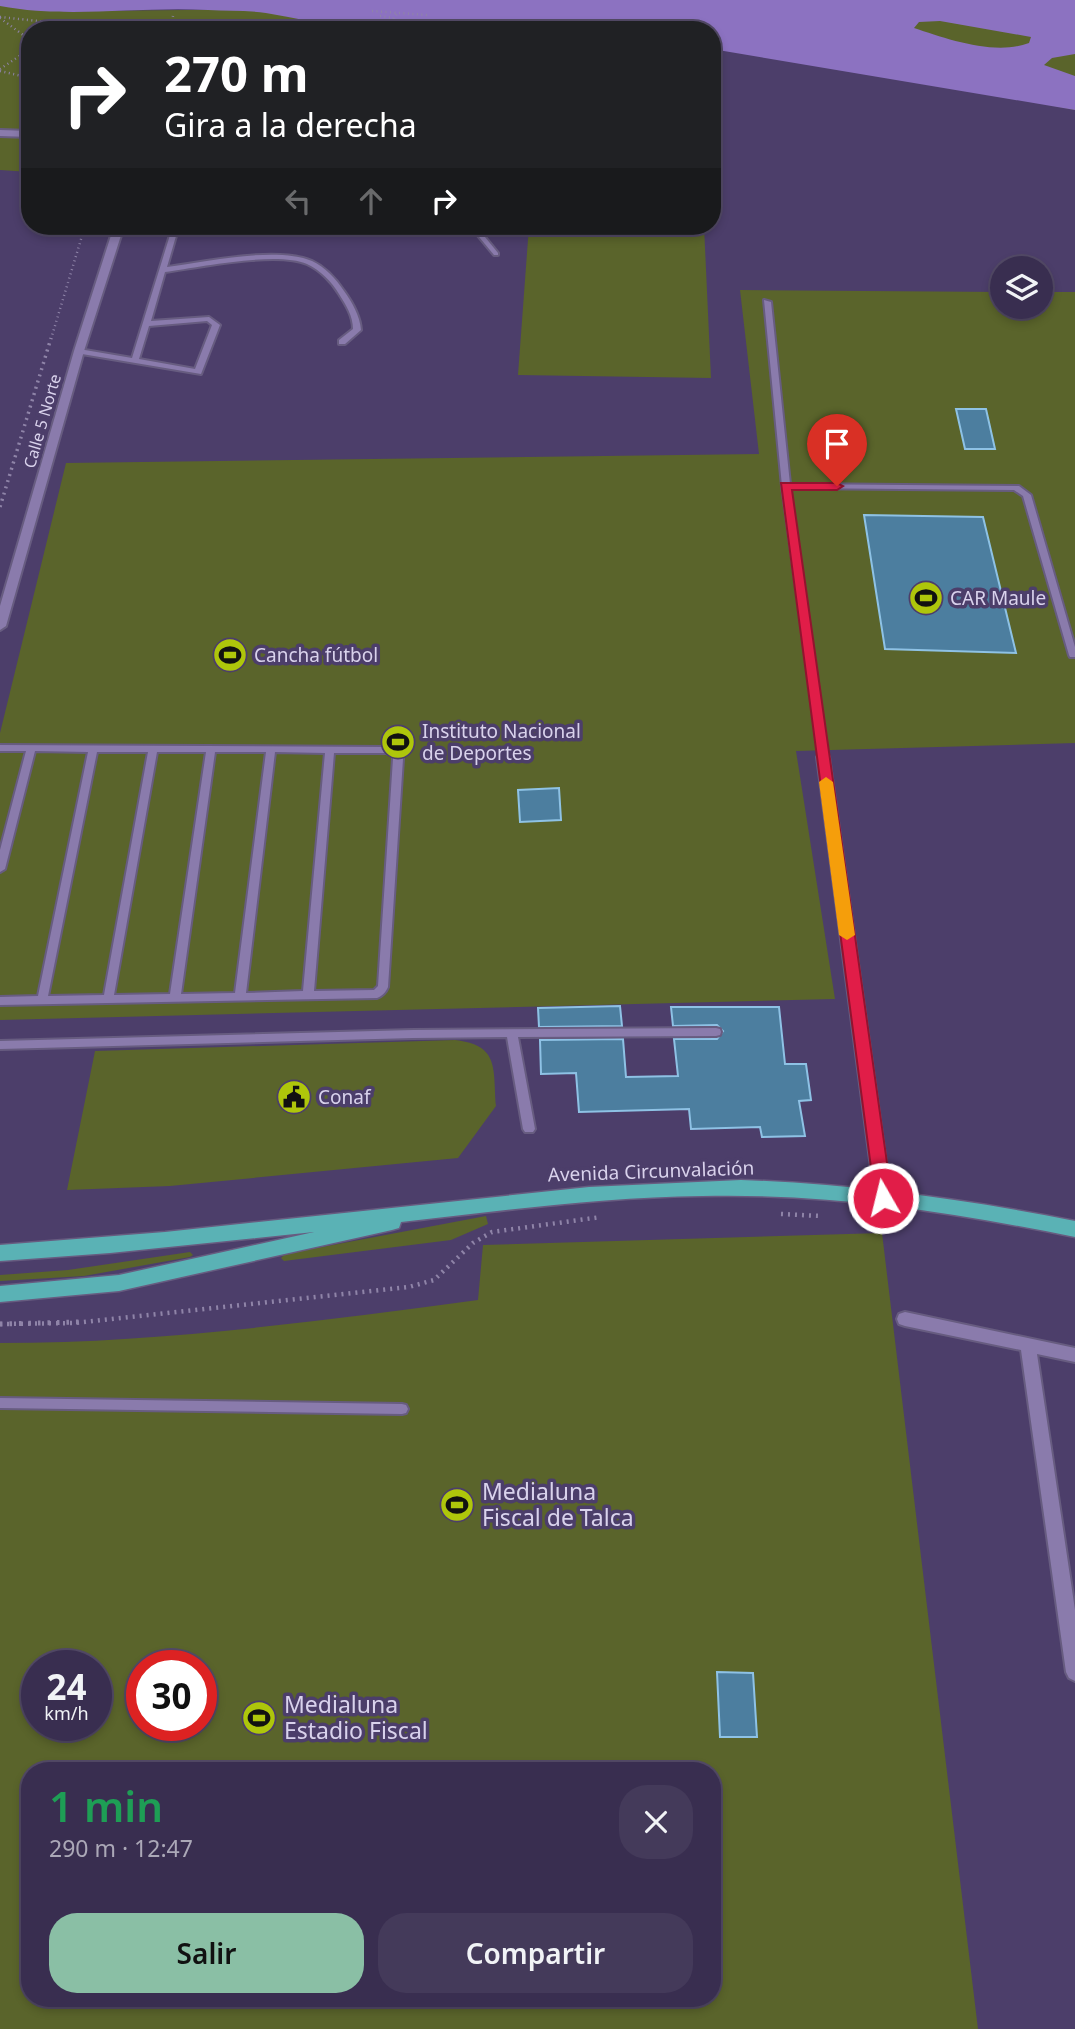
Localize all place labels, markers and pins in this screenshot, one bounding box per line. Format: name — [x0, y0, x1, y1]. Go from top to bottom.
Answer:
pin — [807, 414, 867, 486]
sports icon: CAR Maule — [907, 579, 945, 617]
place label: CAR Maule — [950, 585, 1046, 611]
sports icon: Cancha fútbol — [211, 636, 249, 674]
place label: Cancha fútbol — [254, 642, 378, 668]
place label: Instituto Nacional de Deportes — [422, 718, 581, 766]
sports icon: Instituto Nacional de Deportes — [379, 723, 417, 761]
public building icon: Conaf — [275, 1078, 313, 1116]
place label: Conaf — [318, 1084, 372, 1110]
place label: Medialuna Fiscal de Talca — [482, 1475, 634, 1533]
sports icon: Medialuna Fiscal de Talca — [438, 1486, 476, 1524]
place label: Medialuna Estadio Fiscal — [284, 1688, 428, 1746]
sports icon: Medialuna Estadio Fiscal — [240, 1699, 278, 1737]

